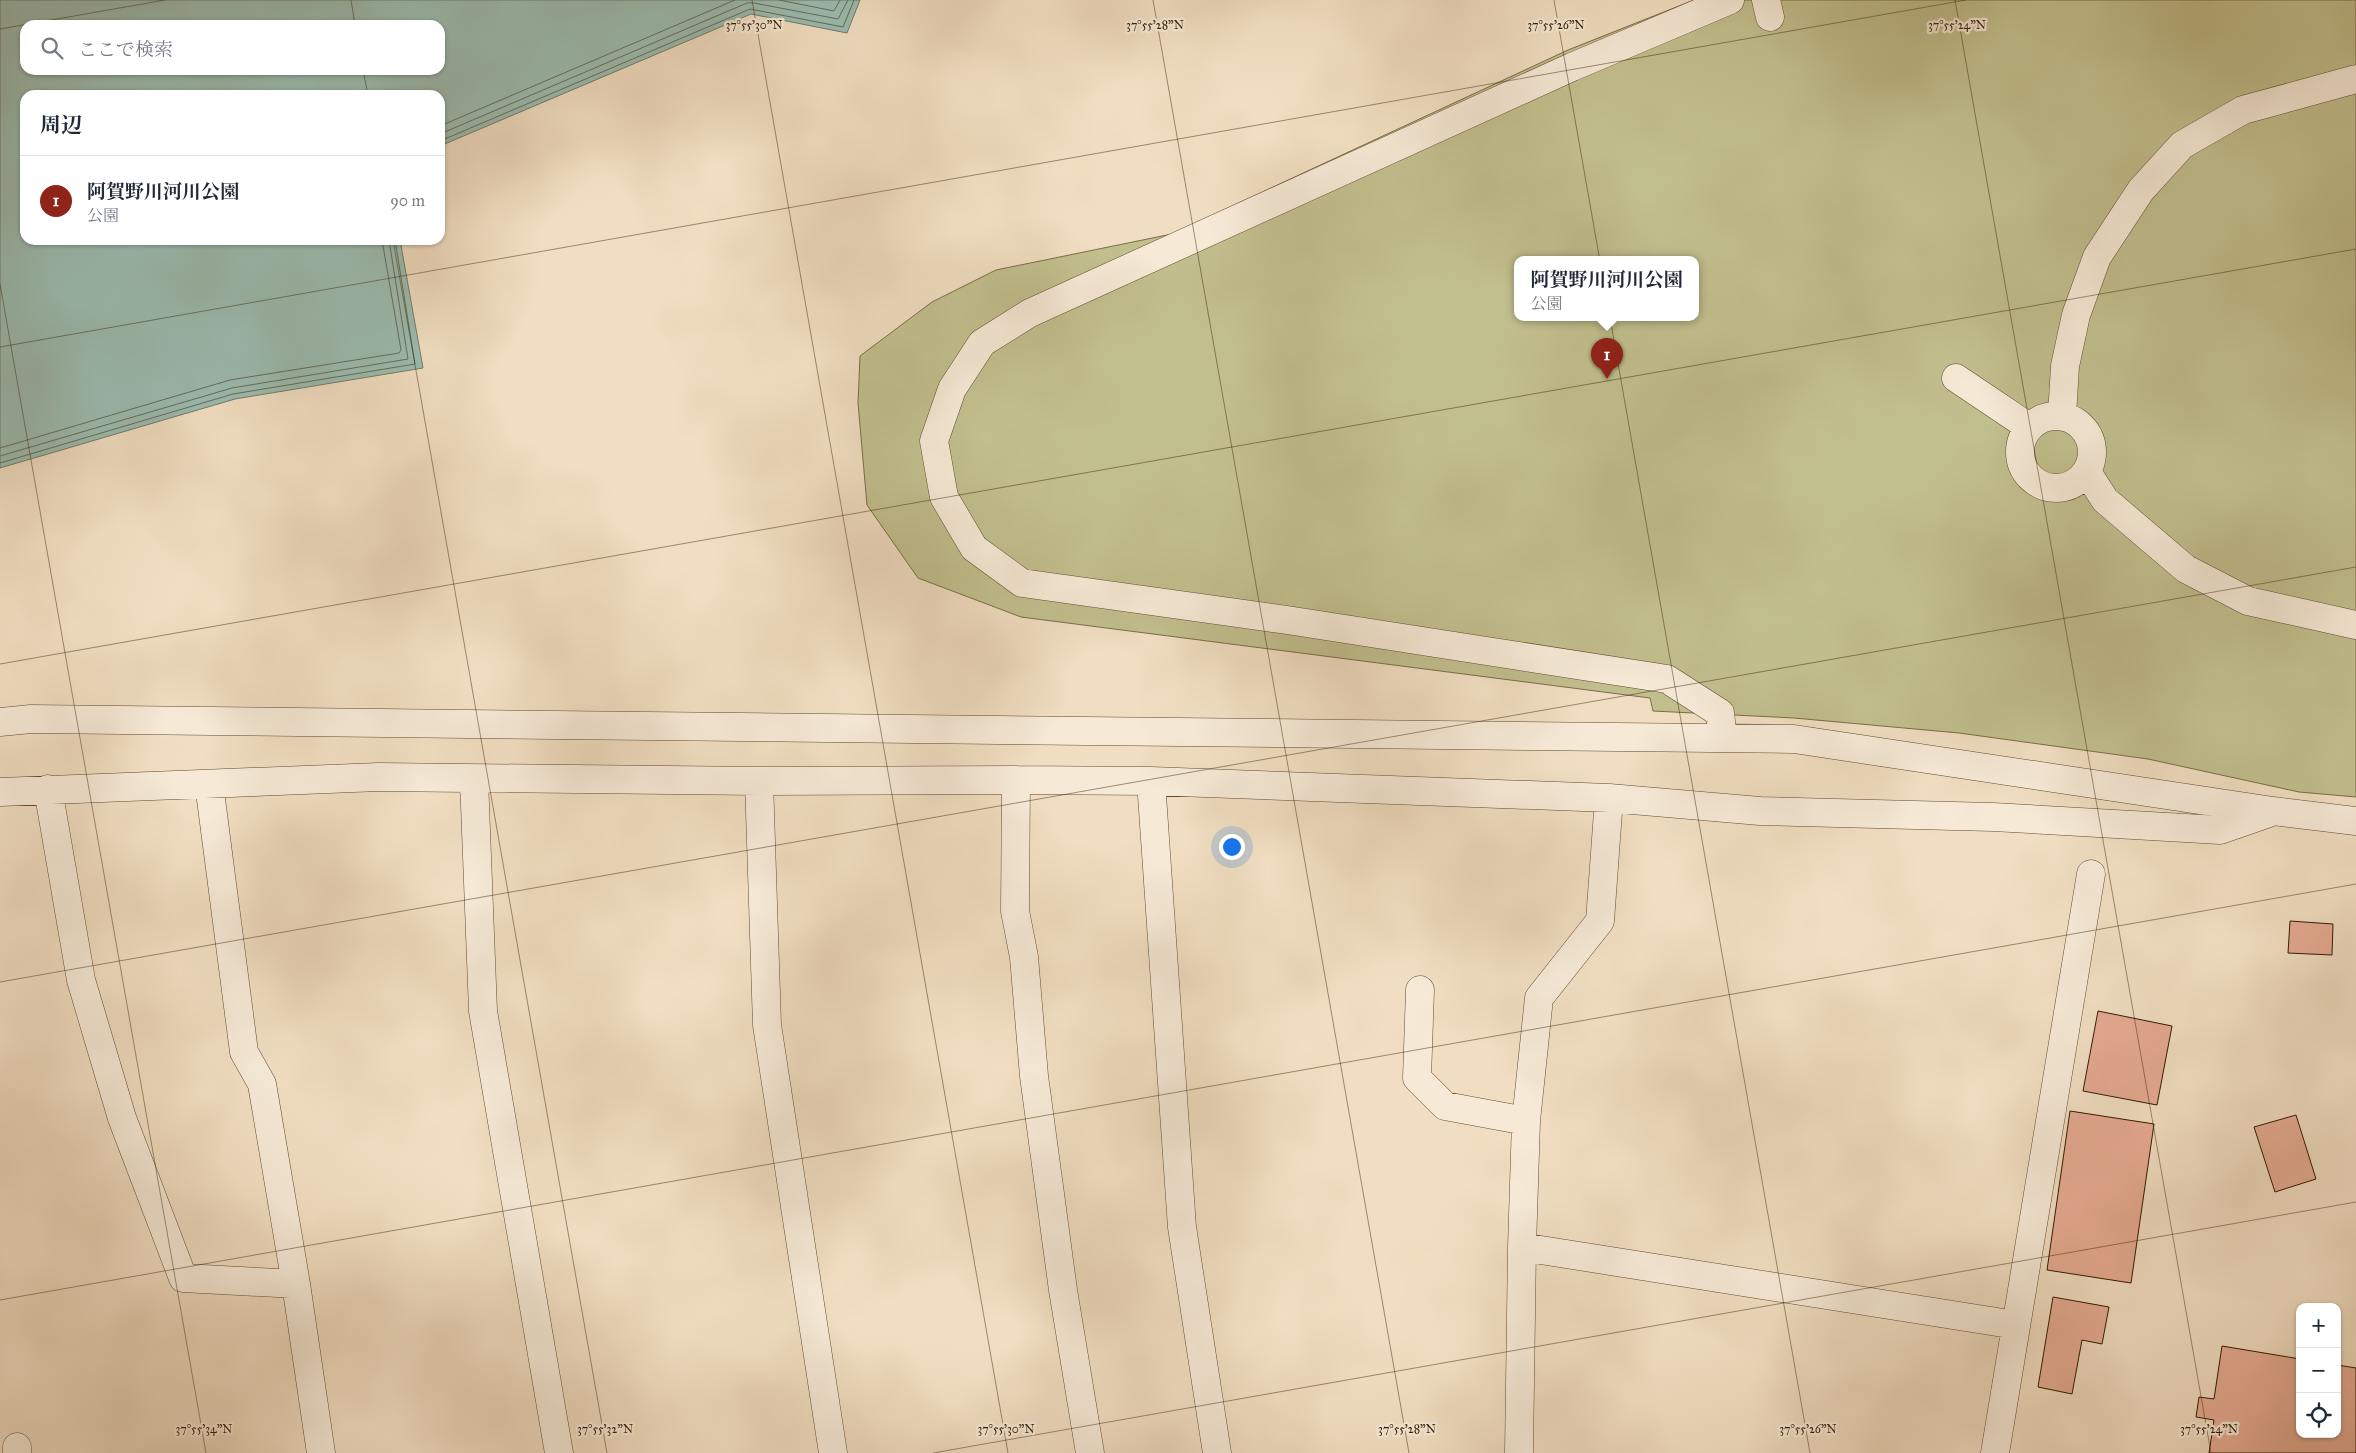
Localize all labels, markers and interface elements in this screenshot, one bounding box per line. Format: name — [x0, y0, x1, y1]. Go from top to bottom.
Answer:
text: 37°55'30"N — [725, 18, 783, 32]
text: 37°55'28"N — [1126, 18, 1184, 32]
text: 37°55'26"N — [1527, 18, 1585, 32]
text: 37°55'24"N — [1928, 18, 1986, 32]
search box — [20, 20, 445, 75]
icon: search — [38, 34, 66, 62]
text: ここで検索 — [78, 38, 173, 61]
text: 周辺 — [40, 112, 82, 138]
text: 阿賀野川河川公園 — [87, 180, 239, 203]
text: 1 — [53, 191, 59, 210]
text: 90 m — [390, 191, 425, 210]
text: 公園 — [87, 206, 119, 225]
popup — [1514, 256, 1699, 321]
text: 阿賀野川河川公園 — [1530, 268, 1683, 291]
text: 公園 — [1530, 294, 1563, 313]
pin: 1 — [1591, 338, 1623, 379]
your location — [1219, 834, 1245, 860]
map controls — [2296, 1303, 2341, 1438]
button: + — [2296, 1303, 2341, 1348]
button: − — [2296, 1348, 2341, 1393]
button: locate — [2296, 1393, 2341, 1438]
text: 37°55'34"N — [176, 1422, 232, 1436]
text: 37°55'32"N — [577, 1422, 633, 1436]
text: 37°55'30"N — [977, 1422, 1035, 1436]
text: 37°55'28"N — [1378, 1422, 1436, 1436]
text: 37°55'26"N — [1779, 1422, 1837, 1436]
text: 37°55'24"N — [2180, 1422, 2238, 1436]

